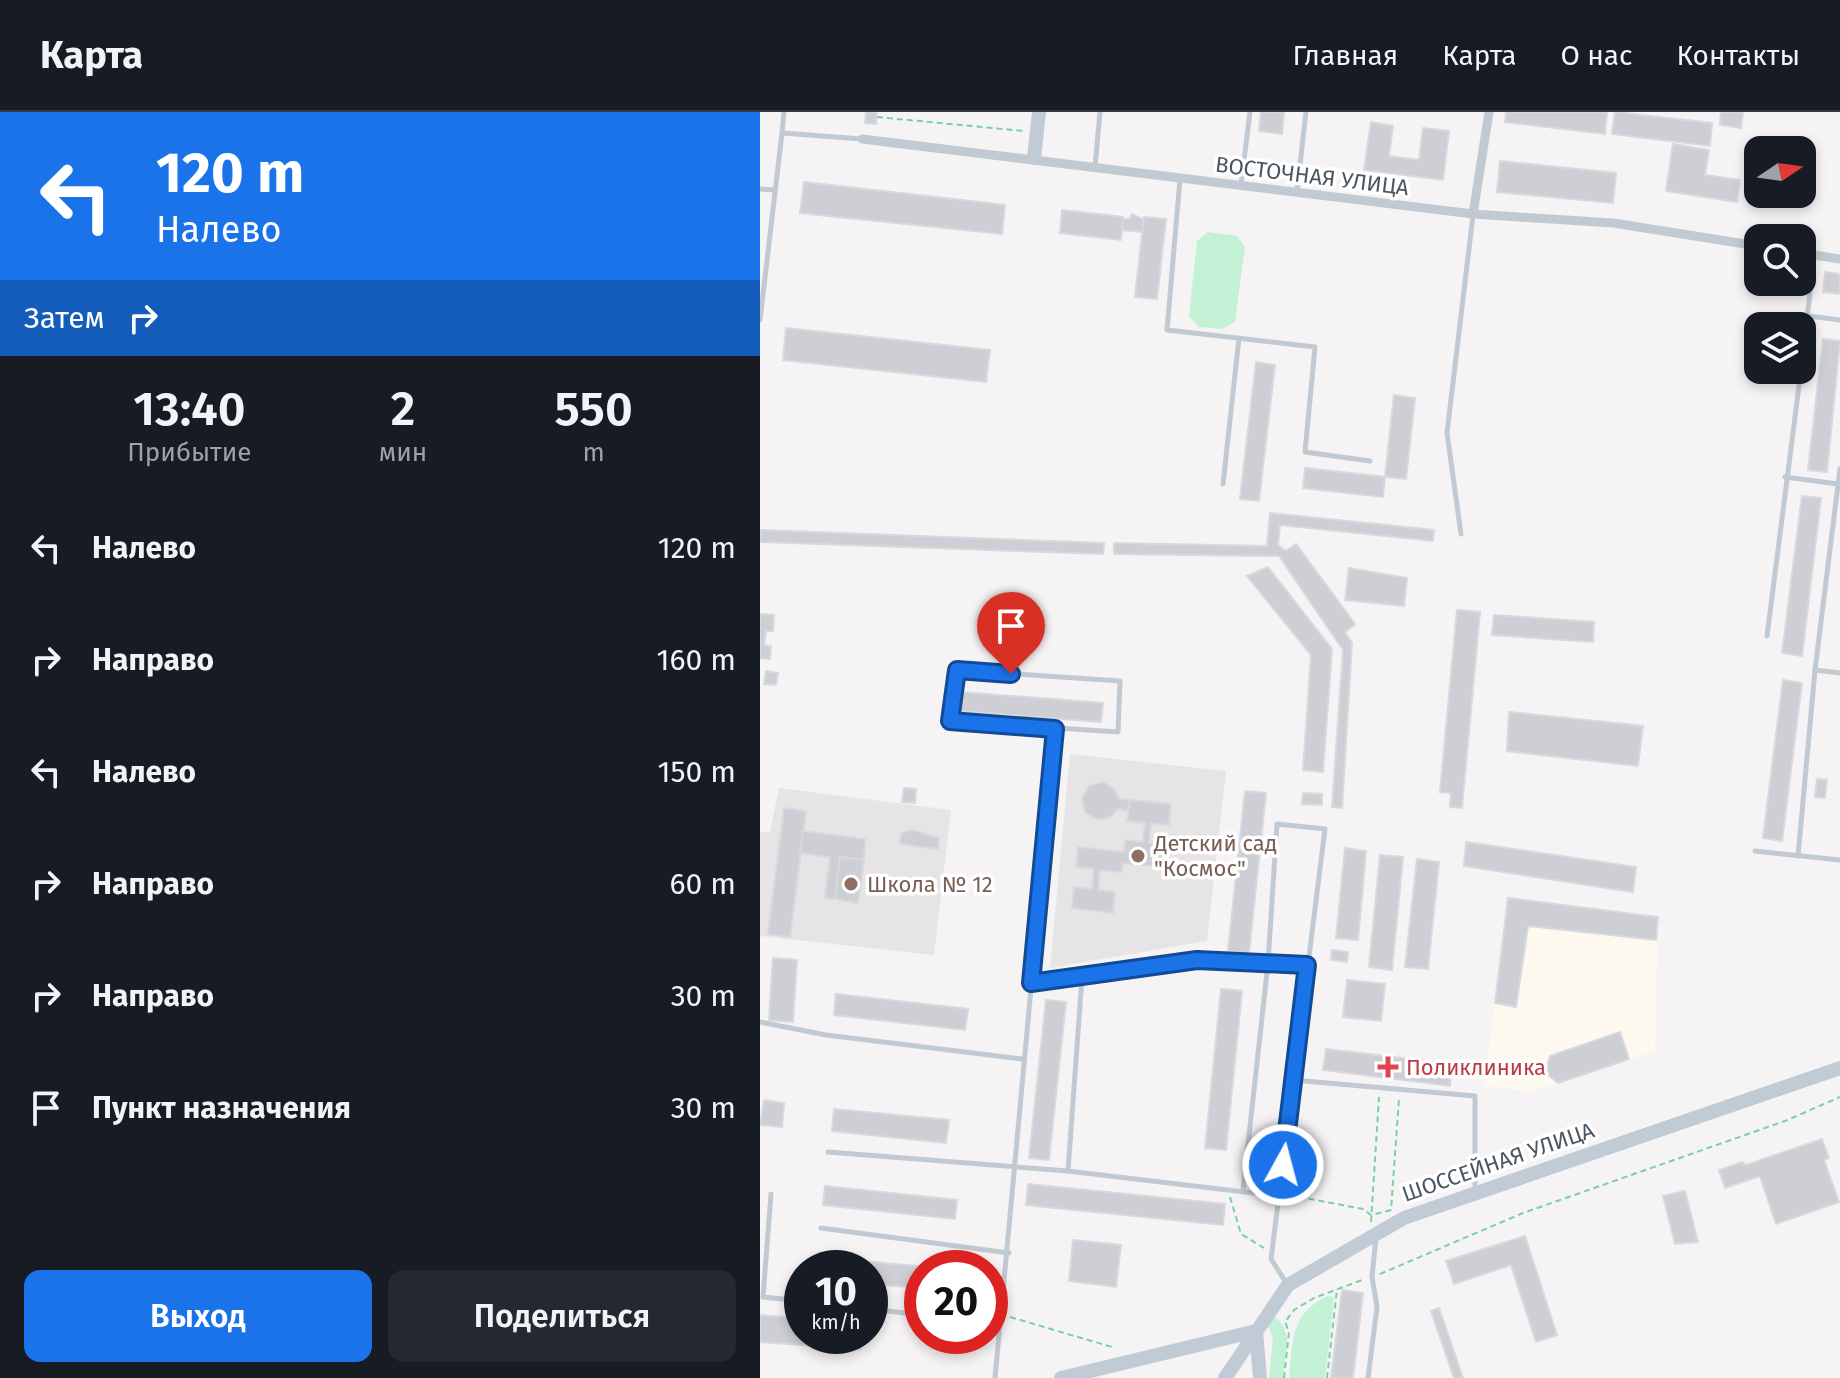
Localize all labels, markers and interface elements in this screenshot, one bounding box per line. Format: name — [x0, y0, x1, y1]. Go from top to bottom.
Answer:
text: Карта — [40, 32, 143, 78]
text: Главная — [1292, 39, 1398, 72]
text: Карта — [1442, 39, 1516, 72]
text: О нас — [1560, 39, 1632, 72]
text: Контакты — [1676, 39, 1800, 72]
north arrow — [1744, 136, 1816, 208]
map controls — [1744, 136, 1816, 384]
text: 120 m — [156, 140, 304, 207]
icon: left — [24, 144, 128, 248]
street label: ВОСТОЧНАЯ УЛИЦА — [1214, 151, 1411, 201]
text: Налево — [156, 208, 282, 252]
button: search — [1744, 224, 1816, 296]
icon: right — [121, 296, 165, 340]
text: Затем — [24, 300, 105, 336]
button: layers — [1744, 312, 1816, 384]
text: 13:40 — [133, 380, 246, 438]
text: 2 — [391, 380, 415, 438]
text: 550 — [555, 380, 633, 438]
text: Прибытие — [127, 437, 252, 468]
text: мин — [379, 437, 427, 468]
text: m — [582, 437, 605, 468]
icon: left — [24, 526, 68, 570]
text: Налево — [92, 530, 196, 566]
text: 120 m — [658, 530, 736, 566]
pin — [977, 592, 1045, 674]
icon: arrive — [989, 604, 1033, 648]
icon: right — [24, 638, 68, 682]
text: Направо — [92, 642, 214, 678]
text: 160 m — [657, 642, 736, 678]
icon: left — [24, 750, 68, 794]
text: Налево — [92, 754, 196, 790]
text: 150 m — [658, 754, 736, 790]
place label: Детский сад "Космос" — [1153, 830, 1277, 882]
marker: Детский сад "Космос" — [1129, 847, 1147, 865]
icon: right — [24, 862, 68, 906]
text: Направо — [92, 866, 214, 902]
text: 60 m — [670, 866, 736, 902]
place label: Школа № 12 — [867, 871, 993, 898]
marker: Школа № 12 — [842, 875, 860, 893]
icon: right — [24, 974, 68, 1018]
text: Направо — [92, 978, 214, 1014]
text: 30 m — [671, 978, 736, 1014]
place label: Поликлиника — [1406, 1054, 1546, 1081]
marker: Поликлиника — [1377, 1056, 1399, 1078]
icon: arrive — [24, 1086, 68, 1130]
text: Пункт назначения — [92, 1090, 351, 1126]
text: 30 m — [671, 1090, 736, 1126]
street label: ШОССЕЙНАЯ УЛИЦА — [1398, 1116, 1598, 1208]
position arrow — [1241, 1123, 1325, 1207]
speed limit sign: 20 — [904, 1250, 1008, 1354]
text: 10 — [815, 1268, 857, 1316]
button: Выход — [24, 1270, 372, 1362]
button: Поделиться — [388, 1270, 736, 1362]
text: km/h — [811, 1310, 861, 1334]

